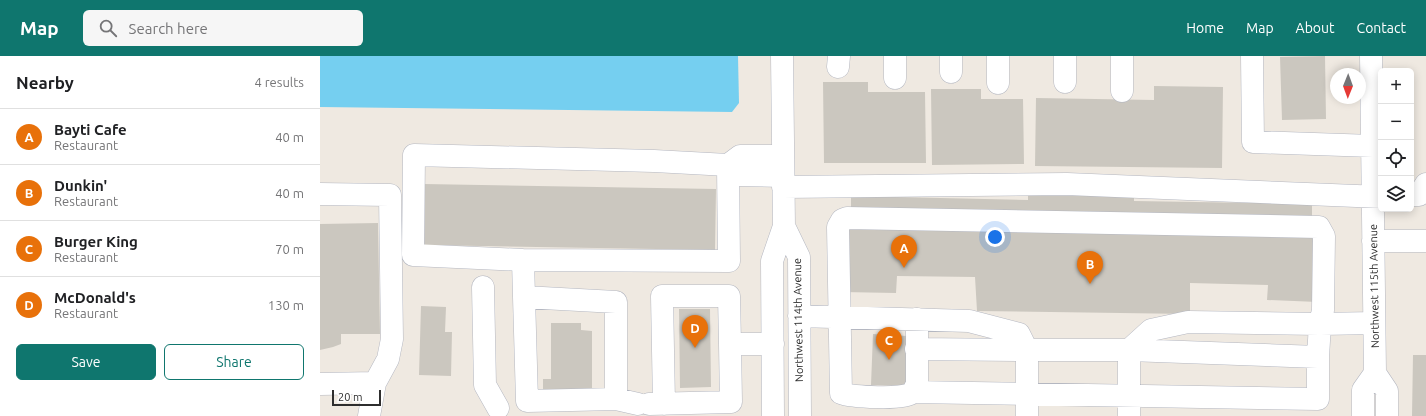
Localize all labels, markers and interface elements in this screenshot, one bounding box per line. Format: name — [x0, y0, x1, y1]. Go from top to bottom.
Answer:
search box — [83, 10, 363, 46]
text: Map — [20, 17, 59, 39]
icon: search — [97, 17, 119, 39]
text: Search here — [129, 20, 208, 37]
text: Home — [1186, 20, 1224, 36]
text: Map — [1246, 20, 1274, 36]
text: About — [1296, 20, 1335, 36]
text: Contact — [1357, 20, 1406, 36]
north arrow — [1330, 68, 1366, 104]
map controls — [1378, 68, 1414, 212]
button: + — [1378, 68, 1414, 104]
text: Nearby — [16, 73, 74, 92]
text: 4 results — [254, 75, 304, 89]
button: − — [1378, 104, 1414, 140]
text: Bayti Cafe — [54, 121, 127, 138]
text: A — [24, 130, 34, 144]
text: 40 m — [275, 130, 304, 144]
text: Restaurant — [54, 138, 118, 152]
button: locate — [1378, 140, 1414, 176]
button: layers — [1378, 176, 1414, 212]
text: Dunkin' — [54, 177, 107, 194]
text: B — [25, 186, 33, 200]
text: 40 m — [275, 186, 304, 200]
text: Restaurant — [54, 194, 118, 208]
street label: Northwest 115th Avenue — [1367, 224, 1381, 348]
your location — [985, 227, 1005, 247]
text: Burger King — [54, 233, 138, 250]
pin: A — [891, 235, 917, 268]
text: C — [25, 242, 33, 256]
text: 70 m — [275, 242, 304, 256]
text: Restaurant — [54, 250, 118, 264]
pin: B — [1077, 251, 1103, 284]
street label: Northwest 114th Avenue — [791, 258, 805, 382]
text: McDonald's — [54, 289, 136, 306]
text: D — [24, 298, 34, 312]
text: 130 m — [268, 298, 304, 312]
text: Restaurant — [54, 306, 118, 320]
pin: D — [682, 315, 708, 348]
pin: C — [876, 327, 902, 360]
button: Save — [16, 344, 156, 380]
button: Share — [164, 344, 304, 380]
scale bar — [332, 388, 381, 407]
text: 20 m — [338, 391, 362, 403]

